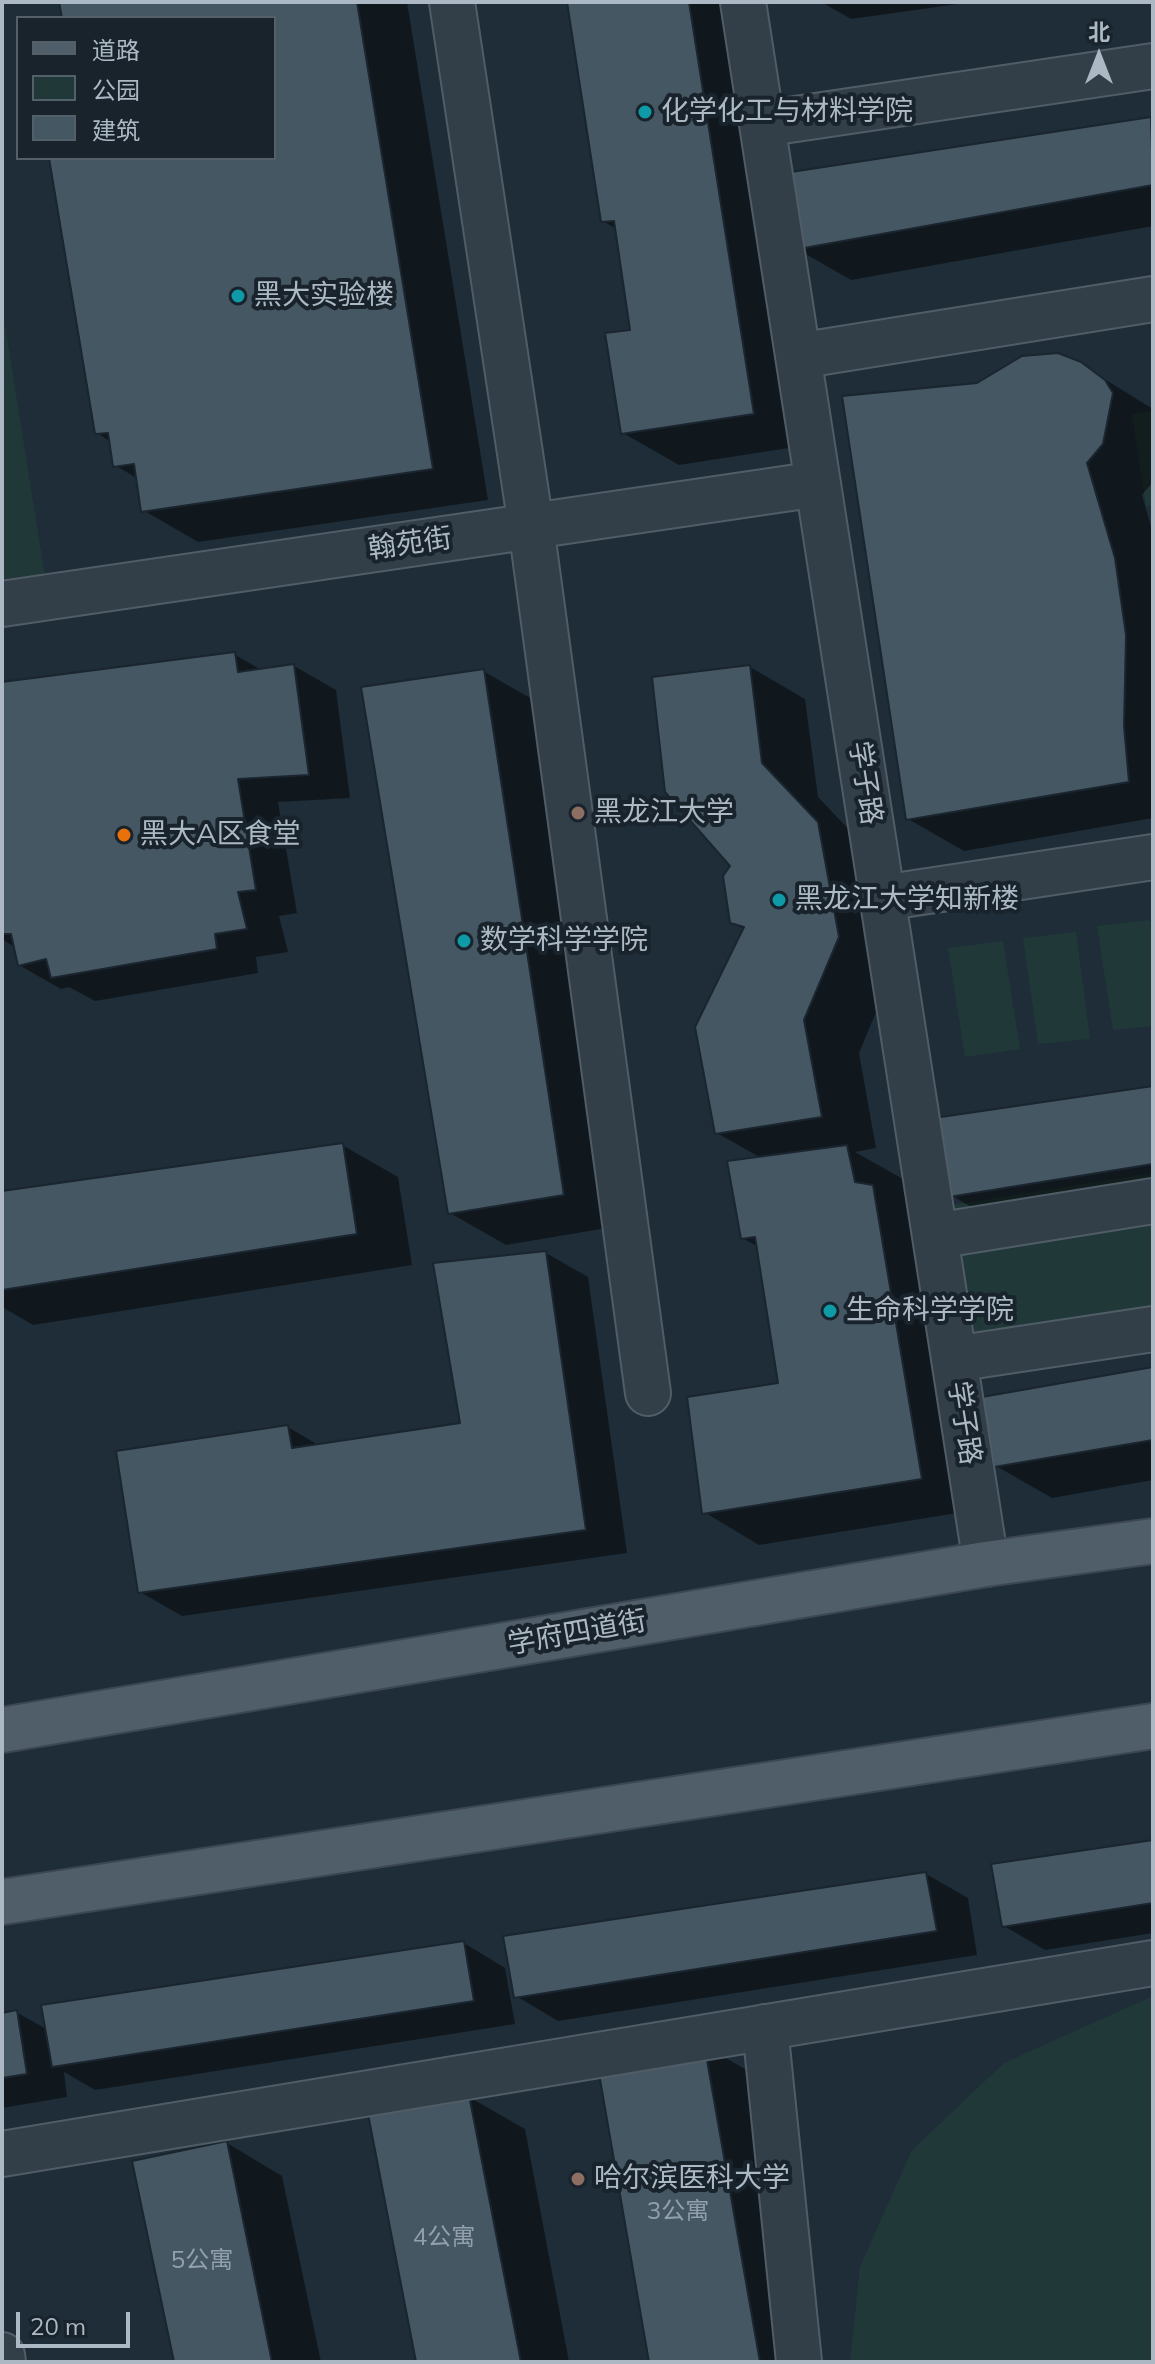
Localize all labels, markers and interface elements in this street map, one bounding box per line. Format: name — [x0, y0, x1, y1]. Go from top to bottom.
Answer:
legend — [16, 16, 276, 160]
north arrow — [1059, 16, 1139, 96]
text: 北 — [1088, 18, 1110, 46]
text: 道路 — [92, 35, 140, 65]
text: 公园 — [92, 75, 140, 105]
place label: 化学化工与材料学院 — [661, 95, 913, 129]
marker: 化学化工与材料学院 — [636, 103, 654, 121]
text: 建筑 — [92, 115, 140, 145]
place label: 黑大实验楼 — [254, 279, 394, 313]
marker: 黑大实验楼 — [229, 287, 247, 305]
street label: 翰苑街 — [366, 522, 454, 566]
street label: 学子路 — [842, 739, 888, 827]
place label: 黑龙江大学 — [594, 796, 734, 830]
marker: 黑龙江大学 — [569, 804, 587, 822]
place label: 黑大A区食堂 — [140, 818, 301, 852]
marker: 黑大A区食堂 — [115, 826, 133, 844]
place label: 黑龙江大学知新楼 — [795, 883, 1019, 917]
marker: 黑龙江大学知新楼 — [770, 891, 788, 909]
place label: 数学科学学院 — [480, 924, 648, 958]
marker: 数学科学学院 — [455, 932, 473, 950]
place label: 生命科学学院 — [846, 1294, 1014, 1328]
marker: 生命科学学院 — [821, 1302, 839, 1320]
street label: 学子路 — [941, 1379, 987, 1467]
street label: 学府四道街 — [505, 1604, 649, 1662]
place label: 哈尔滨医科大学 — [594, 2162, 790, 2196]
marker: 哈尔滨医科大学 — [569, 2170, 587, 2188]
house number: 3公寓 — [647, 2198, 709, 2226]
house number: 4公寓 — [413, 2224, 475, 2252]
house number: 5公寓 — [171, 2247, 233, 2275]
scale bar — [20, 2296, 134, 2346]
text: 20 m — [30, 2311, 86, 2341]

